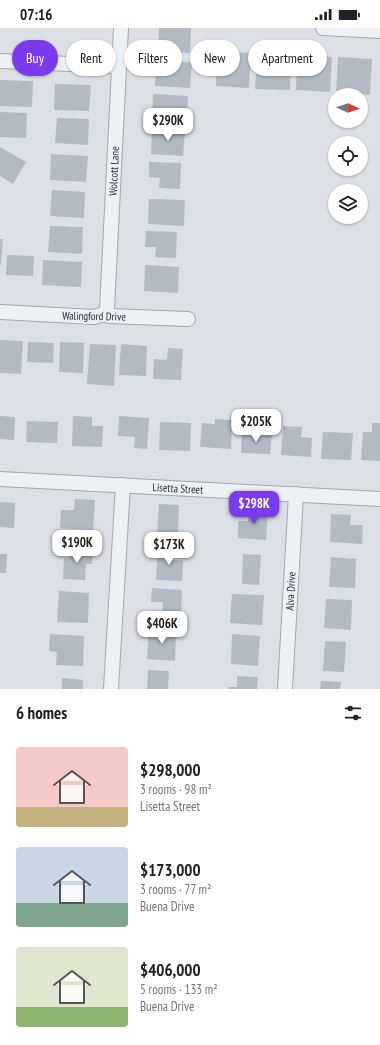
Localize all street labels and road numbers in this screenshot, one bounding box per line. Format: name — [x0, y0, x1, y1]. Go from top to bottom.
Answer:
street label: Wolcott Lane — [106, 145, 122, 196]
street label: Walingford Drive — [62, 308, 126, 324]
street label: Lisetta Street — [152, 480, 204, 497]
street label: Alva Drive — [282, 571, 299, 611]

